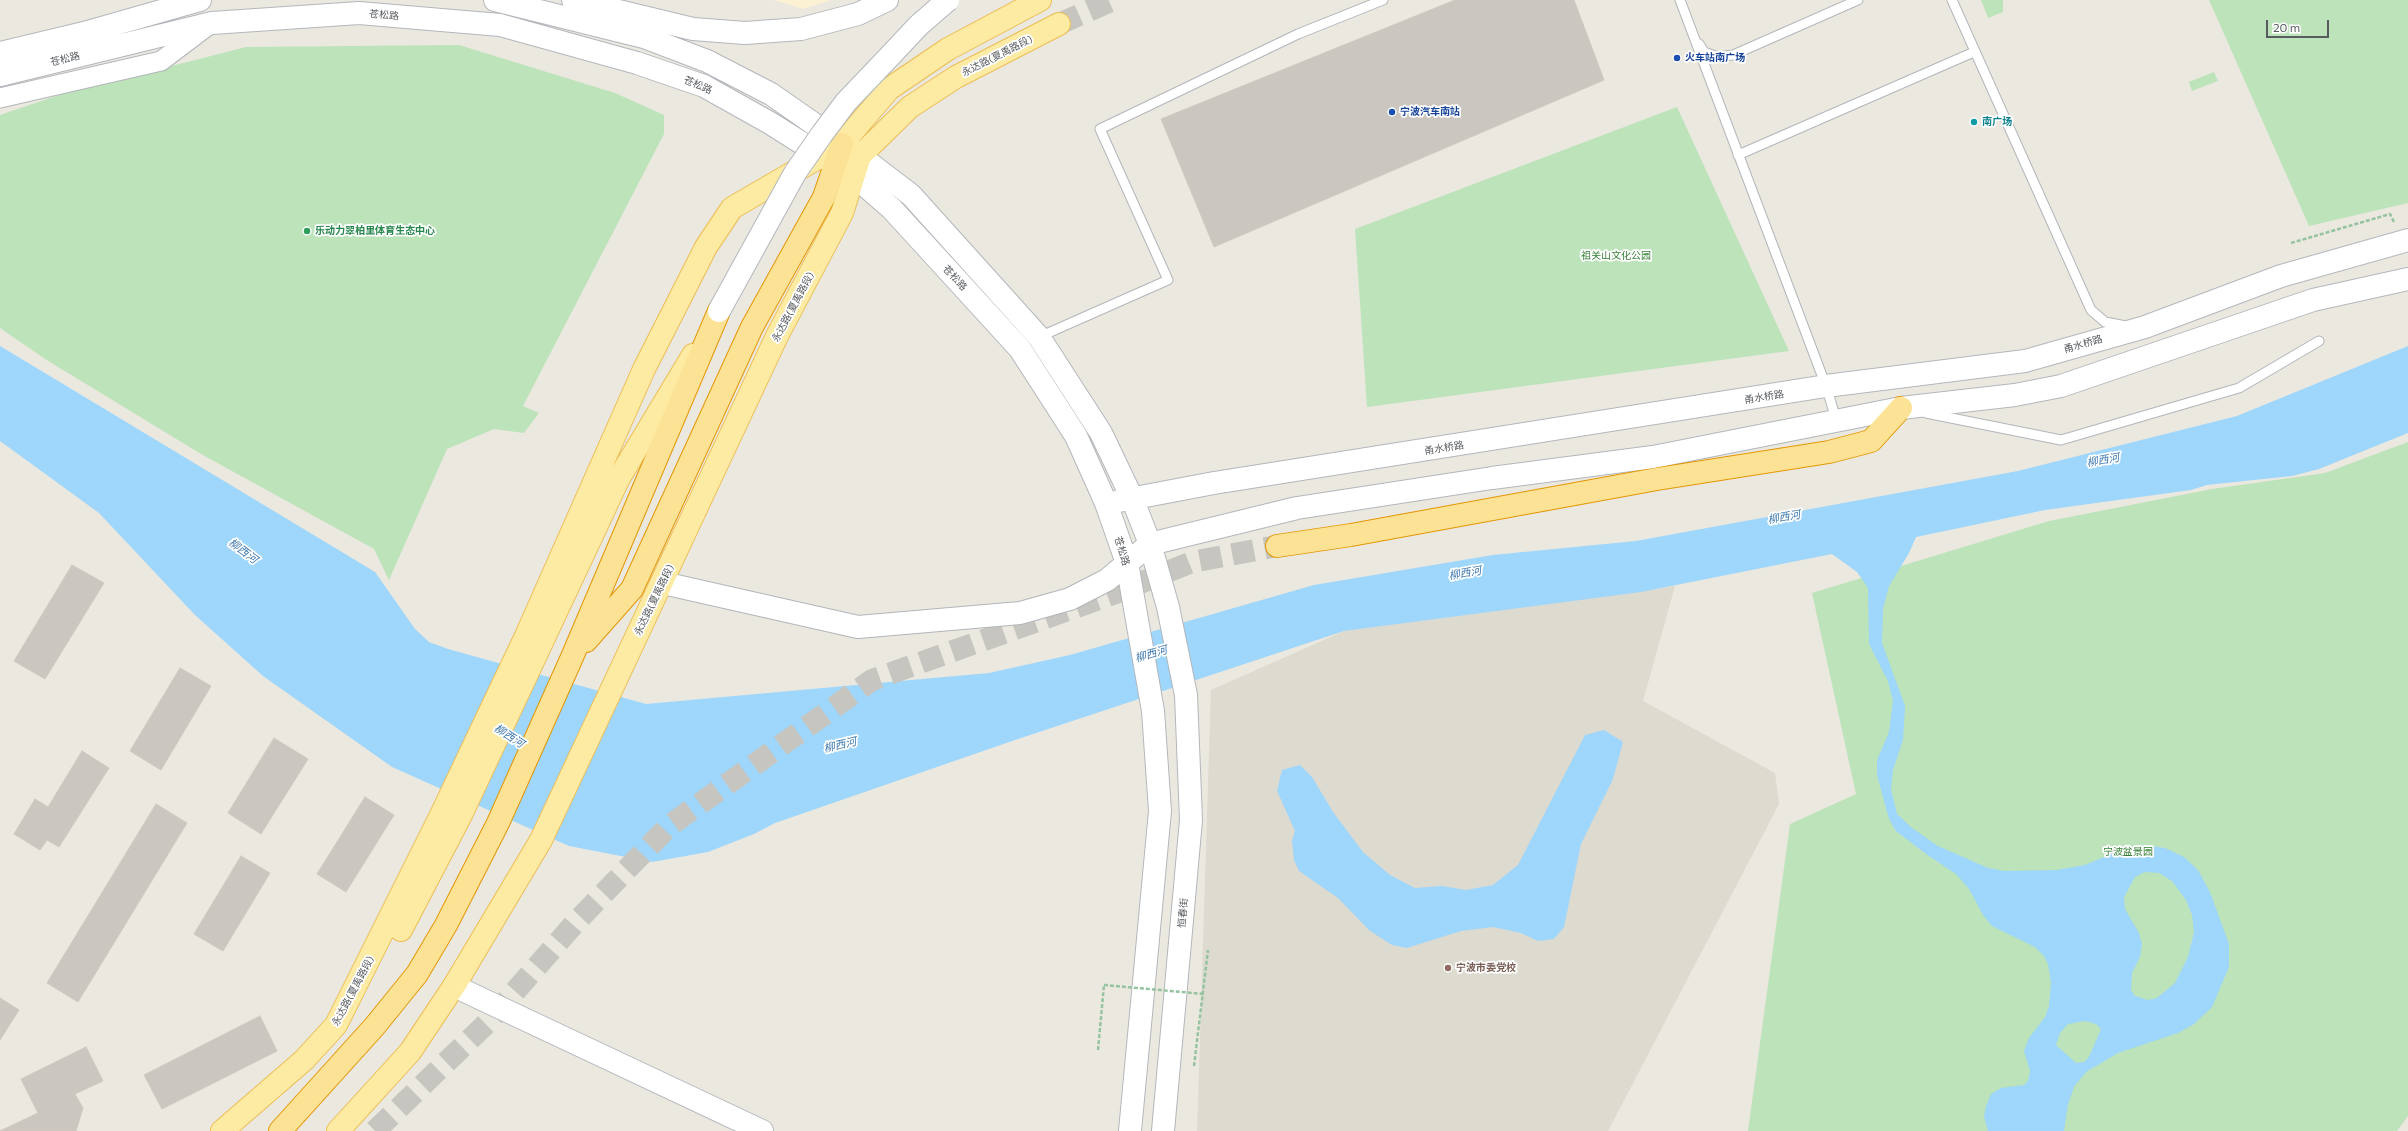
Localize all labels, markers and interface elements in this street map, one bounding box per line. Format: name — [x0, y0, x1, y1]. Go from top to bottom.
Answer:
street label: 苍松路 — [369, 8, 399, 22]
scale bar — [2268, 12, 2331, 38]
text: 20 m — [2273, 20, 2300, 34]
street label: 永达路(夏禹路段) — [960, 33, 1034, 79]
street label: 苍松路 — [49, 50, 81, 68]
place label: 火车站南广场 — [1685, 52, 1745, 64]
marker: 火车站南广场 — [1672, 53, 1682, 63]
street label: 苍松路 — [682, 74, 714, 96]
place label: 宁波汽车南站 — [1400, 106, 1460, 118]
marker: 宁波汽车南站 — [1387, 107, 1397, 117]
place label: 南广场 — [1982, 116, 2012, 128]
marker: 南广场 — [1969, 117, 1979, 127]
place label: 乐动力翠柏里体育生态中心 — [315, 225, 435, 237]
marker: 乐动力翠柏里体育生态中心 — [302, 226, 312, 236]
park label: 祖关山文化公园 — [1581, 250, 1651, 262]
street label: 苍松路 — [940, 263, 970, 293]
street label: 永达路(夏禹路段) — [769, 270, 817, 344]
street label: 甬水桥路 — [2062, 333, 2104, 355]
street label: 甬水桥路 — [1743, 388, 1785, 406]
street label: 甬水桥路 — [1423, 439, 1465, 457]
water label: 柳西河 — [2086, 451, 2120, 469]
water label: 柳西河 — [1767, 508, 1801, 526]
street label: 苍松路 — [1112, 535, 1132, 567]
water label: 柳西河 — [226, 536, 260, 566]
street label: 永达路(夏禹路段) — [632, 562, 676, 638]
water label: 柳西河 — [1448, 564, 1482, 582]
water label: 柳西河 — [1133, 643, 1169, 665]
water label: 柳西河 — [492, 721, 526, 751]
water label: 柳西河 — [822, 735, 858, 755]
park label: 宁波盆景园 — [2103, 846, 2153, 858]
street label: 恒春街 — [1176, 898, 1190, 928]
street label: 永达路(夏禹路段) — [329, 954, 377, 1028]
place label: 宁波市委党校 — [1456, 962, 1516, 974]
marker: 宁波市委党校 — [1443, 963, 1453, 973]

